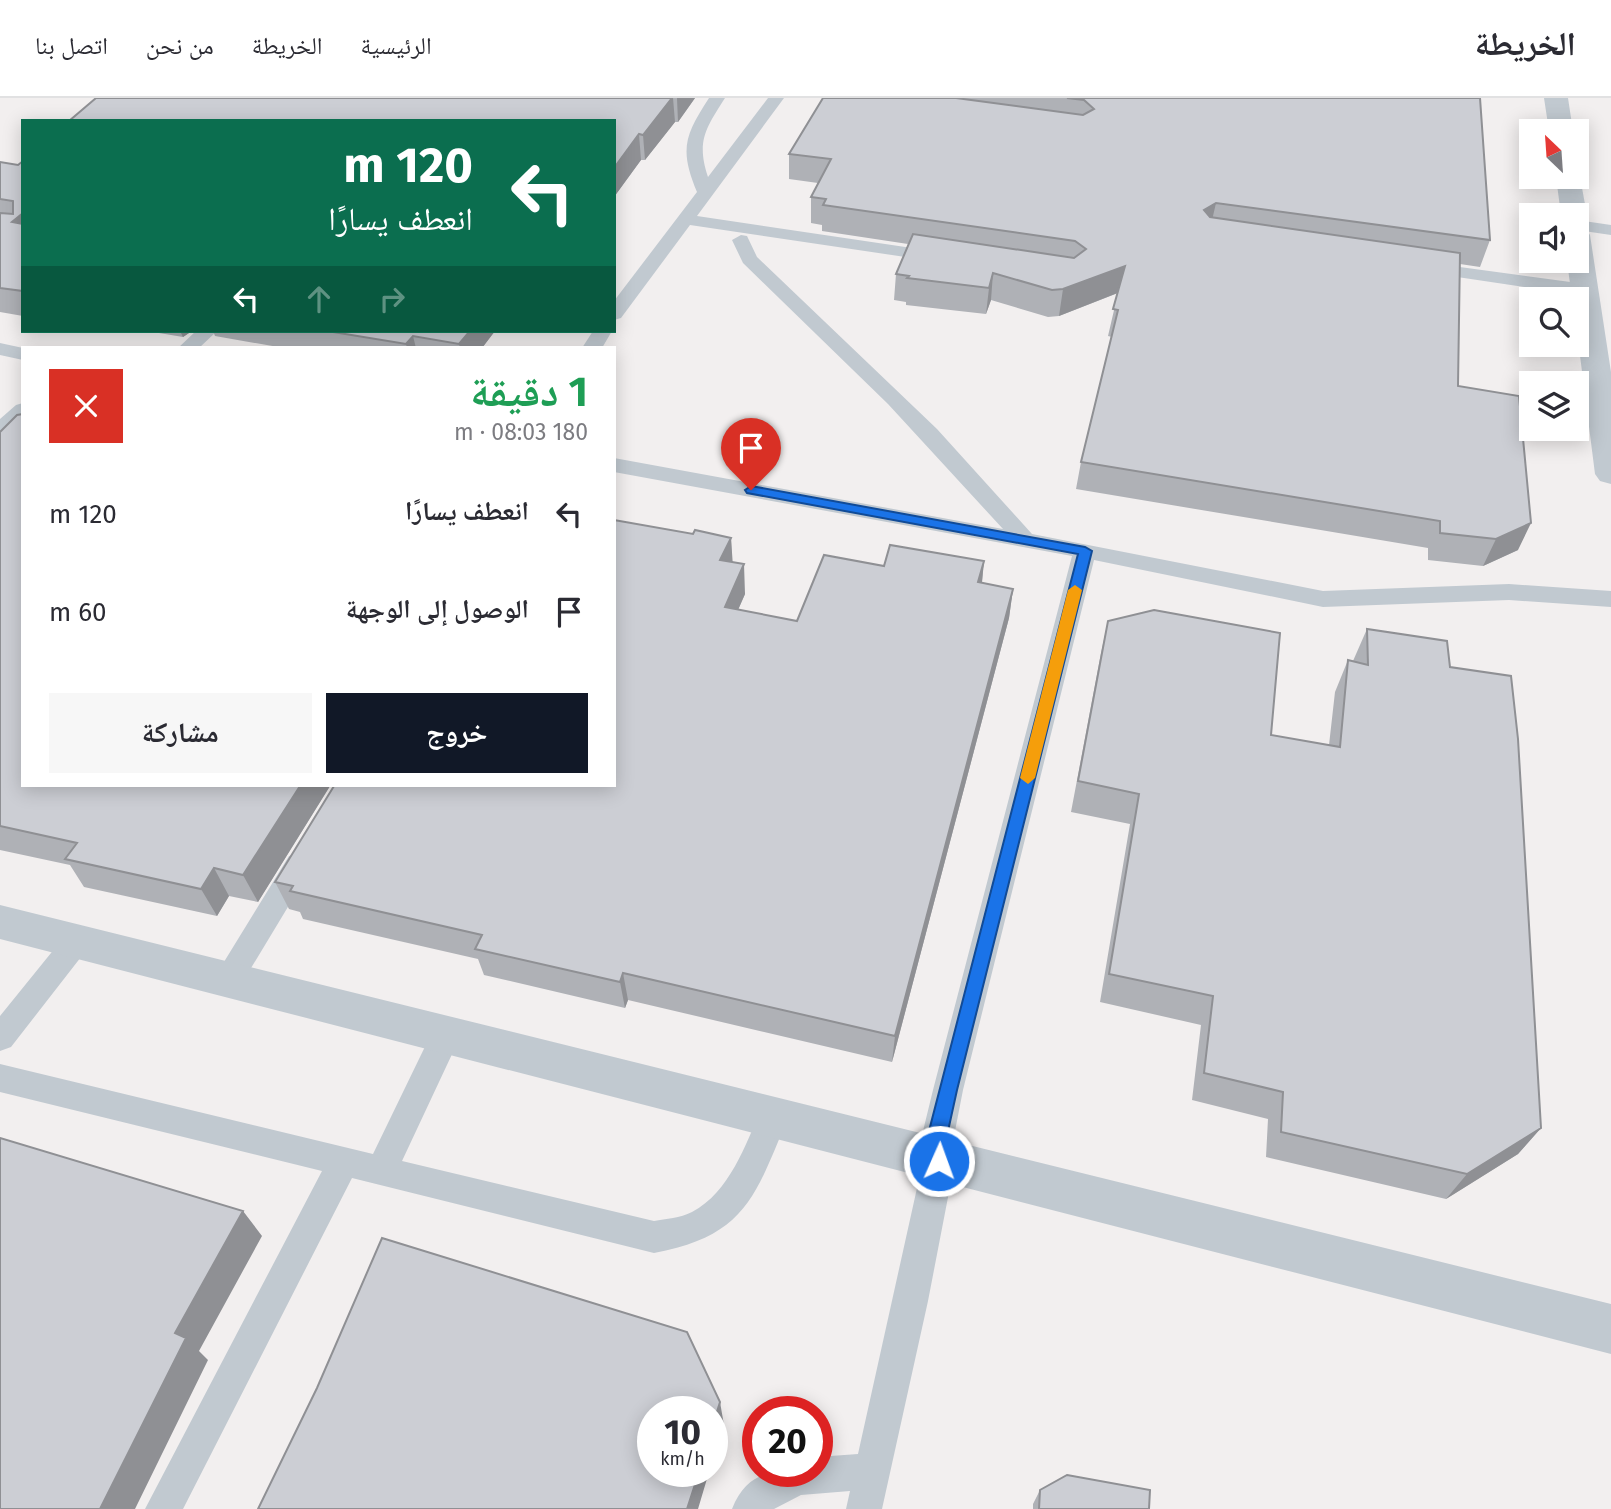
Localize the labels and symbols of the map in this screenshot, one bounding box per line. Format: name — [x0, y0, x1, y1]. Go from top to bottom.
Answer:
north arrow — [1519, 119, 1589, 189]
pin — [721, 418, 781, 490]
position arrow — [902, 1124, 976, 1198]
speed limit sign: 20 — [742, 1396, 833, 1487]

